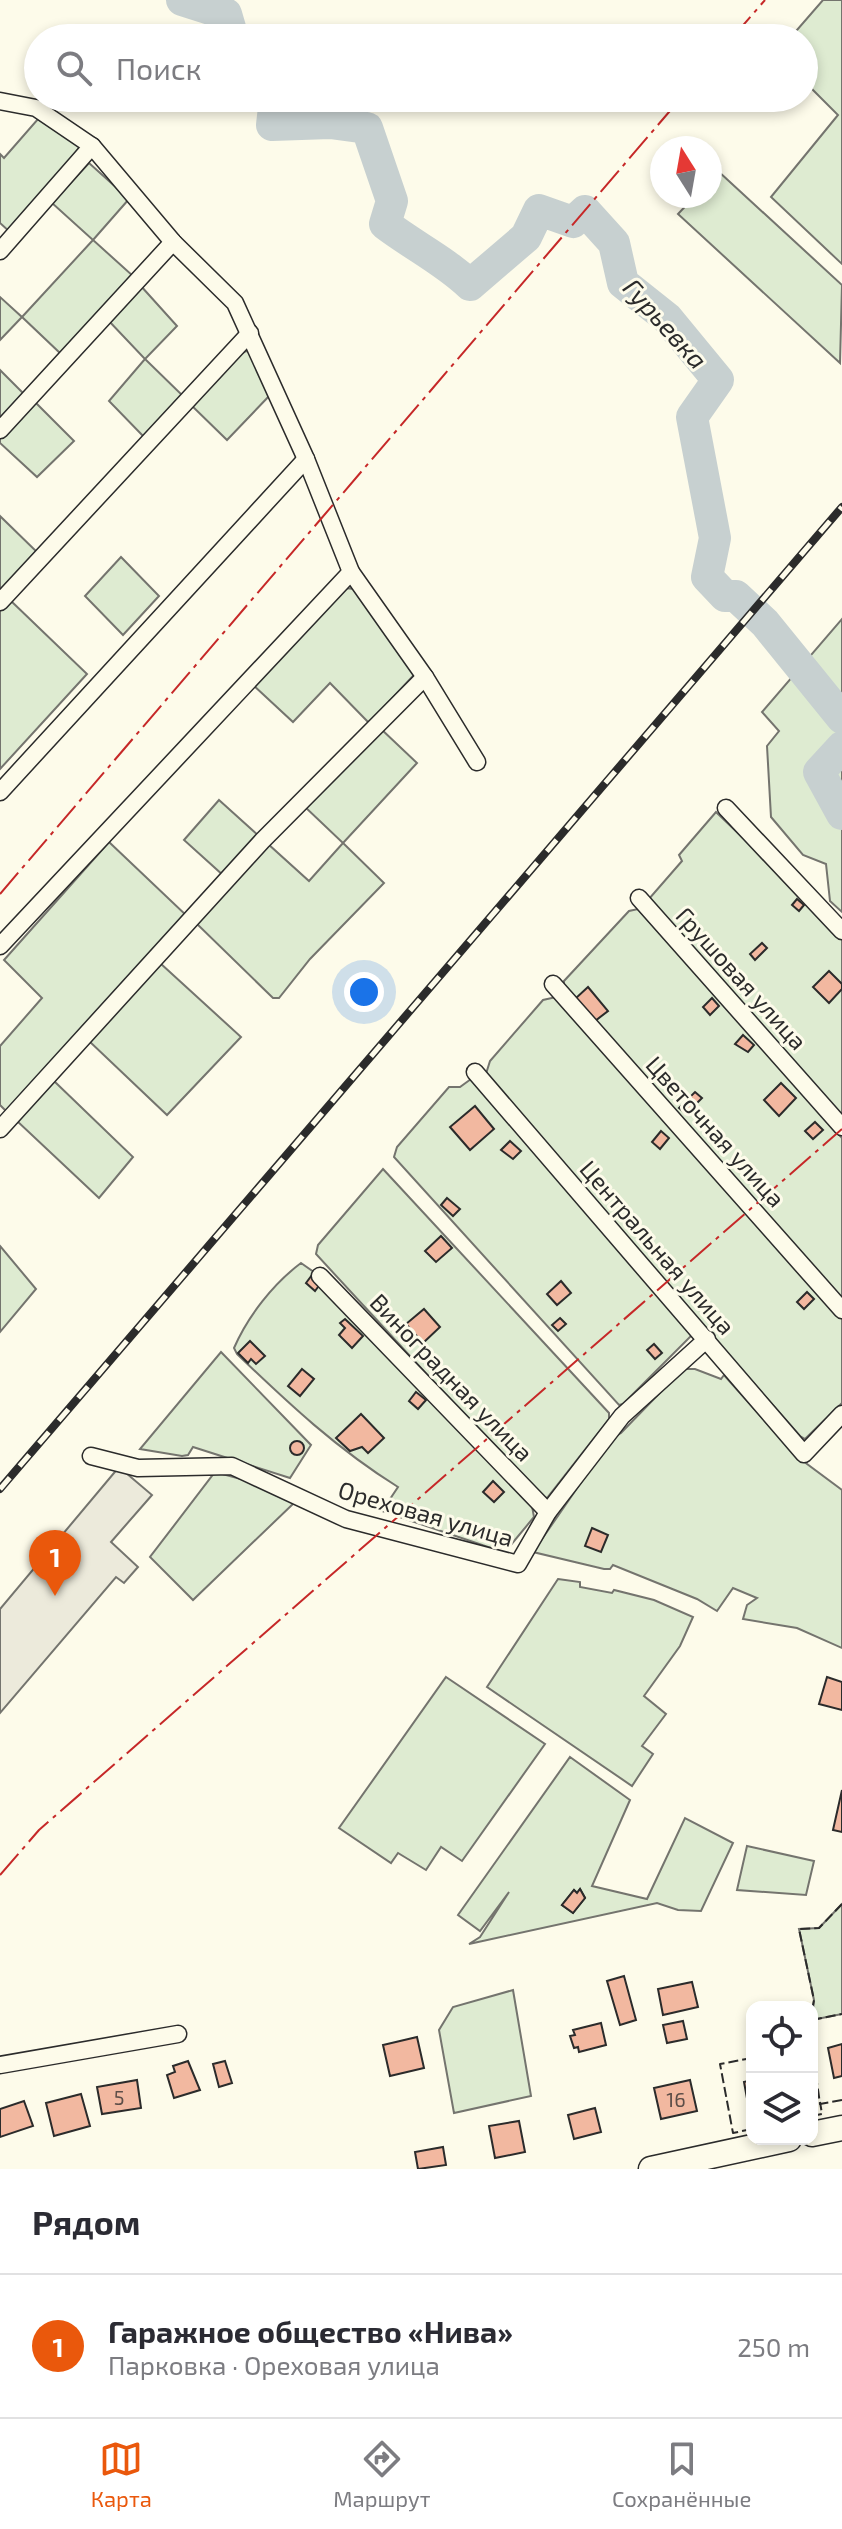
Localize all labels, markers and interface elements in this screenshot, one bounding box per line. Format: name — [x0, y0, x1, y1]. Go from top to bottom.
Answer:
search box — [24, 24, 818, 112]
icon: search — [52, 46, 96, 90]
text: Поиск — [116, 50, 202, 86]
north arrow — [650, 136, 722, 208]
water label: Гурьевка — [617, 271, 715, 375]
street label: Грушовая улица — [670, 901, 814, 1056]
your location — [344, 972, 384, 1012]
street label: Цветочная улица — [640, 1050, 791, 1213]
street label: Центральная улица — [574, 1154, 741, 1341]
street label: Виноградная улица — [364, 1287, 539, 1468]
street label: Ореховая улица — [335, 1474, 517, 1553]
pin: 1 — [29, 1530, 81, 1596]
map controls — [746, 2001, 818, 2145]
button: locate — [746, 2001, 818, 2073]
button: layers — [746, 2073, 818, 2145]
house number: 5 — [114, 2085, 124, 2109]
house number: 16 — [666, 2087, 686, 2111]
text: Рядом — [32, 2201, 140, 2242]
text: Гаражное общество «Нива» — [108, 2313, 513, 2349]
text: 1 — [52, 2331, 64, 2362]
text: 250 m — [737, 2331, 810, 2362]
text: Парковка · Ореховая улица — [108, 2349, 440, 2380]
tab: Карта — [91, 2437, 152, 2511]
tab: Маршрут — [333, 2437, 430, 2511]
tab: Сохранённые — [612, 2437, 751, 2511]

